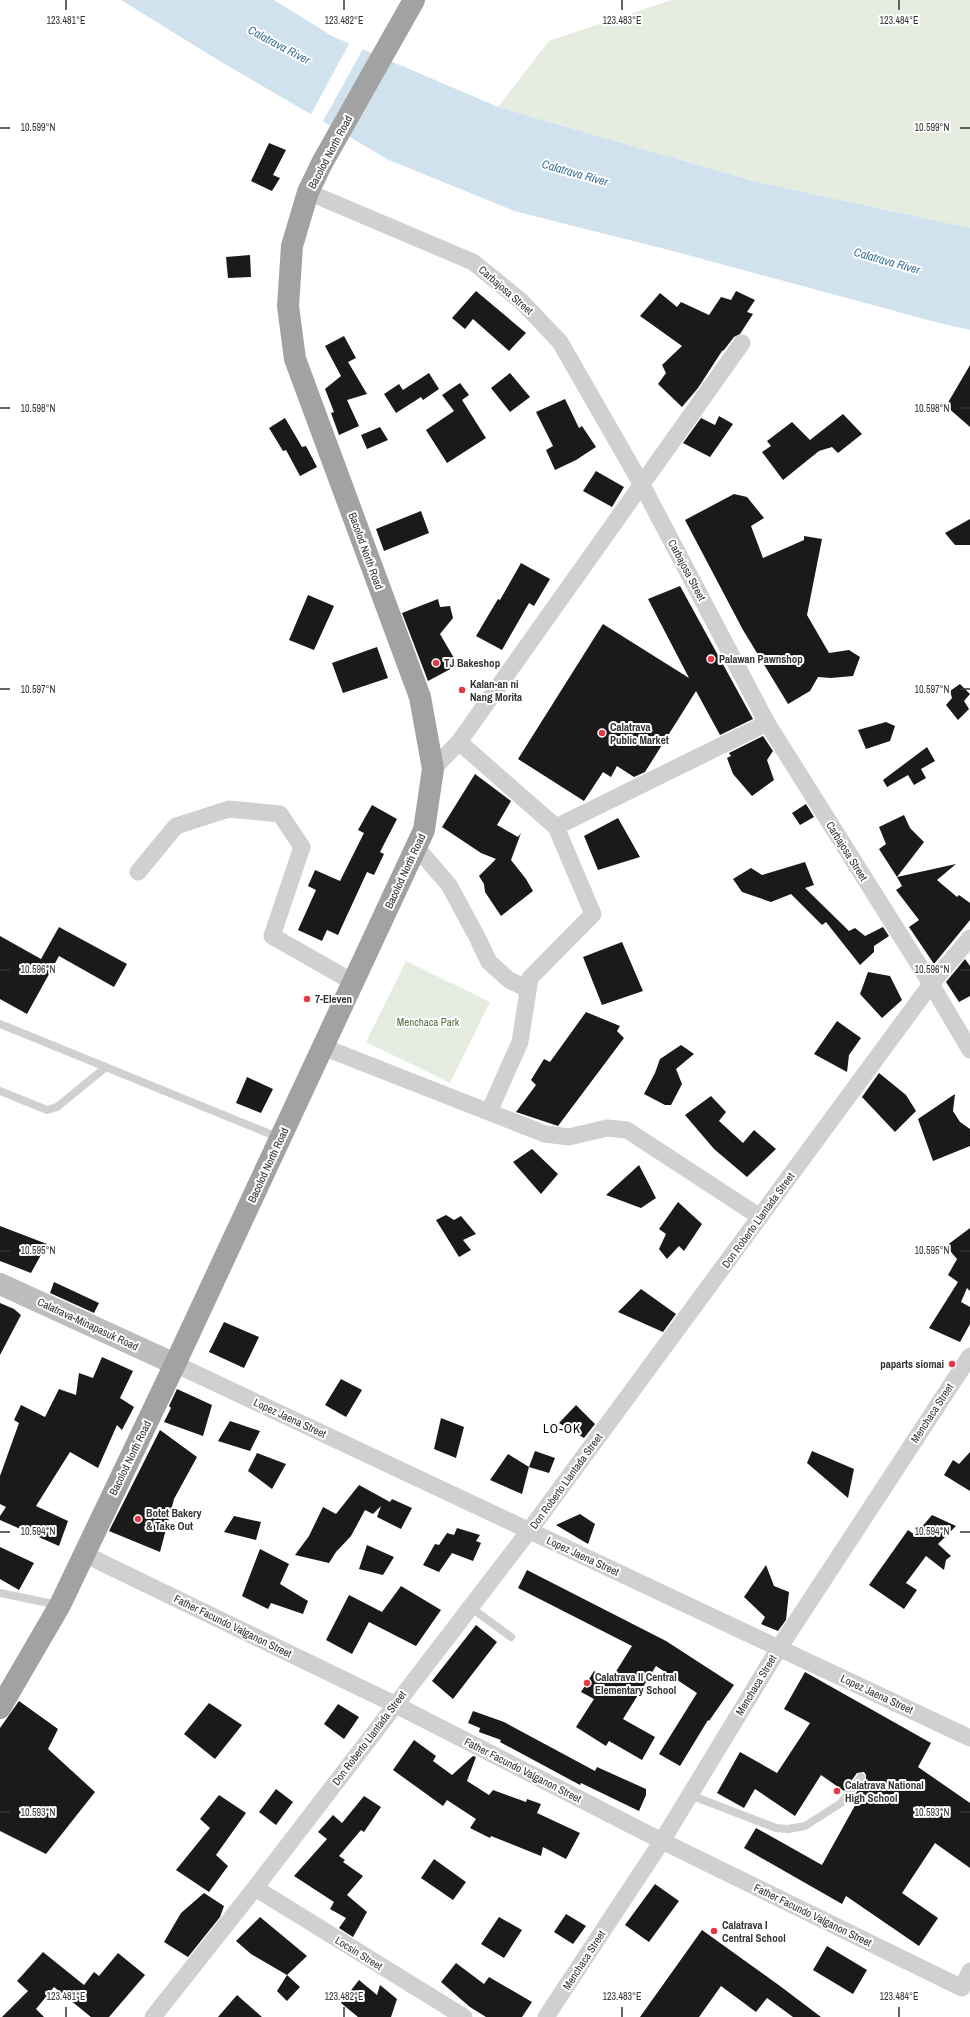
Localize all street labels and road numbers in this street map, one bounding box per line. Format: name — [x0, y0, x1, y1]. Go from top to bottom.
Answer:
street label: Bacolod North Road — [305, 113, 355, 191]
street label: Carbajosa Street — [476, 263, 537, 318]
street label: Bacolod North Road — [346, 510, 386, 592]
street label: Carbajosa Street — [665, 537, 709, 604]
street label: Carbajosa Street — [823, 819, 871, 884]
street label: Bacolod North Road — [381, 831, 429, 911]
street label: Bacolod North Road — [244, 1125, 292, 1205]
street label: Don Roberto Llantada Street — [719, 1169, 798, 1271]
street label: Calatrava-Minapasuk Road — [35, 1294, 141, 1354]
street label: Menchaca Street — [908, 1380, 957, 1445]
street label: Lopez Jaena Street — [252, 1395, 329, 1441]
street label: Bacolod North Road — [106, 1418, 154, 1498]
street label: Don Roberto Llantada Street — [527, 1430, 606, 1532]
street label: Lopez Jaena Street — [545, 1533, 622, 1579]
street label: Father Facundo Valganon Street — [172, 1591, 295, 1661]
street label: Menchaca Street — [732, 1652, 780, 1718]
street label: Lopez Jaena Street — [839, 1671, 916, 1717]
street label: Don Roberto Llantada Street — [329, 1688, 409, 1788]
street label: Father Facundo Valganon Street — [462, 1734, 584, 1806]
street label: Father Facundo Valganon Street — [752, 1880, 875, 1950]
street label: Menchaca Street — [560, 1927, 609, 1992]
street label: Locsin Street — [333, 1933, 386, 1973]

